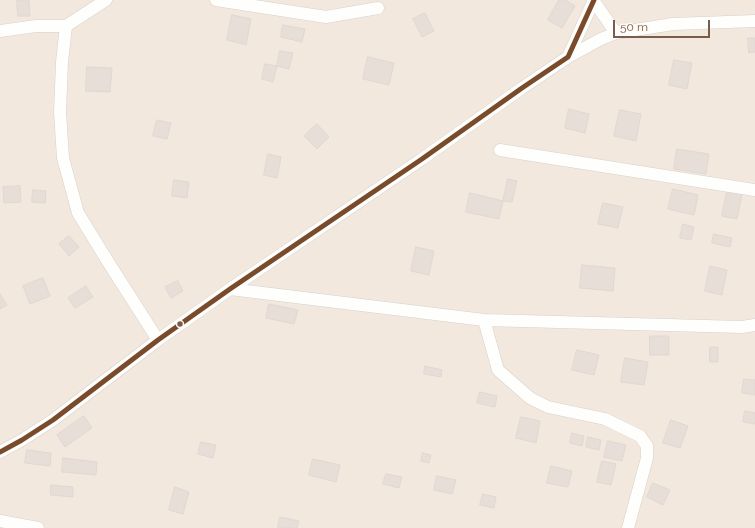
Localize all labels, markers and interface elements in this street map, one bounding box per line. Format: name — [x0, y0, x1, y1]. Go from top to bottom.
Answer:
scale bar — [615, 12, 712, 38]
text: 50 m — [620, 20, 648, 34]
unlabelled marker — [175, 319, 185, 329]

